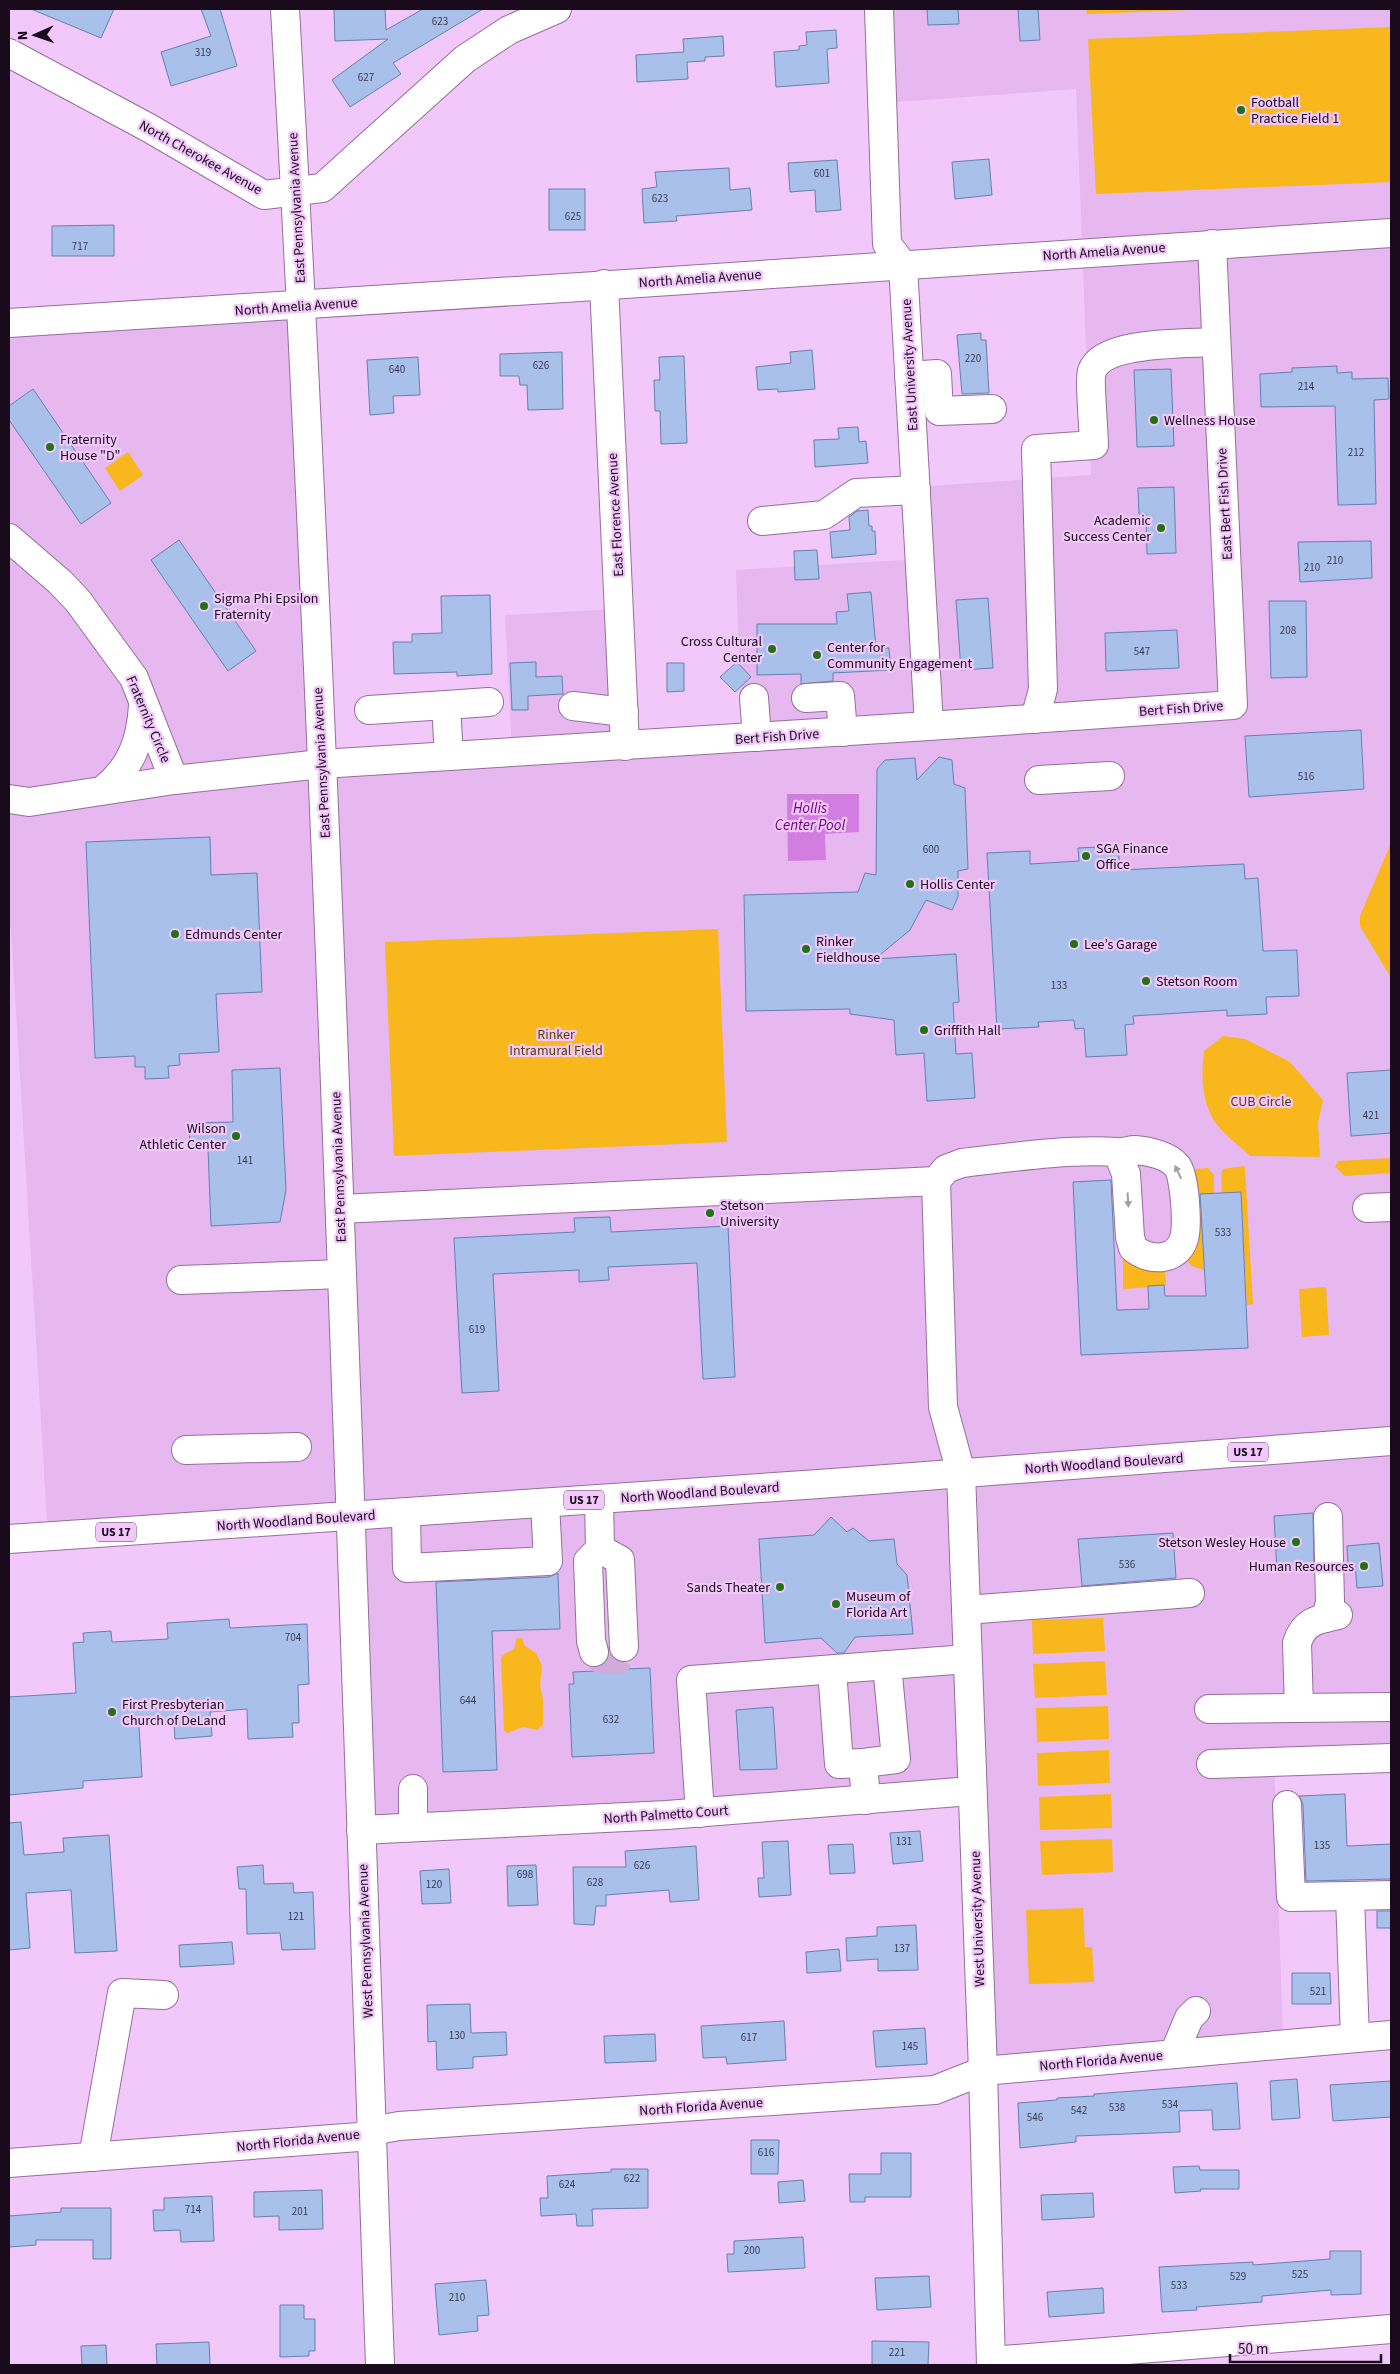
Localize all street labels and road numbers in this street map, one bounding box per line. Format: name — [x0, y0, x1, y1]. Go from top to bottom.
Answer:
street label: North Cherokee Avenue — [135, 116, 266, 200]
street label: East Pennsylvania Avenue — [283, 132, 311, 284]
street label: North Amelia Avenue — [1042, 238, 1166, 266]
street label: North Amelia Avenue — [638, 265, 762, 293]
street label: North Amelia Avenue — [234, 293, 358, 321]
street label: East University Avenue — [897, 298, 923, 432]
street label: East Bert Fish Drive — [1212, 447, 1238, 560]
street label: East Florence Avenue — [603, 452, 629, 577]
street label: Fraternity Circle — [121, 673, 175, 766]
street label: East Pennsylvania Avenue — [308, 687, 336, 839]
street label: Bert Fish Drive — [1138, 696, 1224, 722]
street label: Bert Fish Drive — [734, 724, 820, 750]
street label: East Pennsylvania Avenue — [326, 1091, 352, 1243]
road number: US 17 — [1228, 1442, 1268, 1461]
street label: North Woodland Boulevard — [1024, 1448, 1184, 1480]
street label: North Woodland Boulevard — [620, 1477, 780, 1509]
road number: US 17 — [564, 1490, 604, 1510]
street label: North Woodland Boulevard — [216, 1505, 376, 1537]
road number: US 17 — [96, 1522, 136, 1541]
street label: North Palmetto Court — [603, 1801, 729, 1829]
street label: West University Avenue — [966, 1851, 990, 1987]
street label: West Pennsylvania Avenue — [353, 1863, 379, 2018]
street label: North Florida Avenue — [1039, 2046, 1164, 2076]
street label: North Florida Avenue — [639, 2093, 764, 2121]
street label: North Florida Avenue — [235, 2125, 361, 2157]

